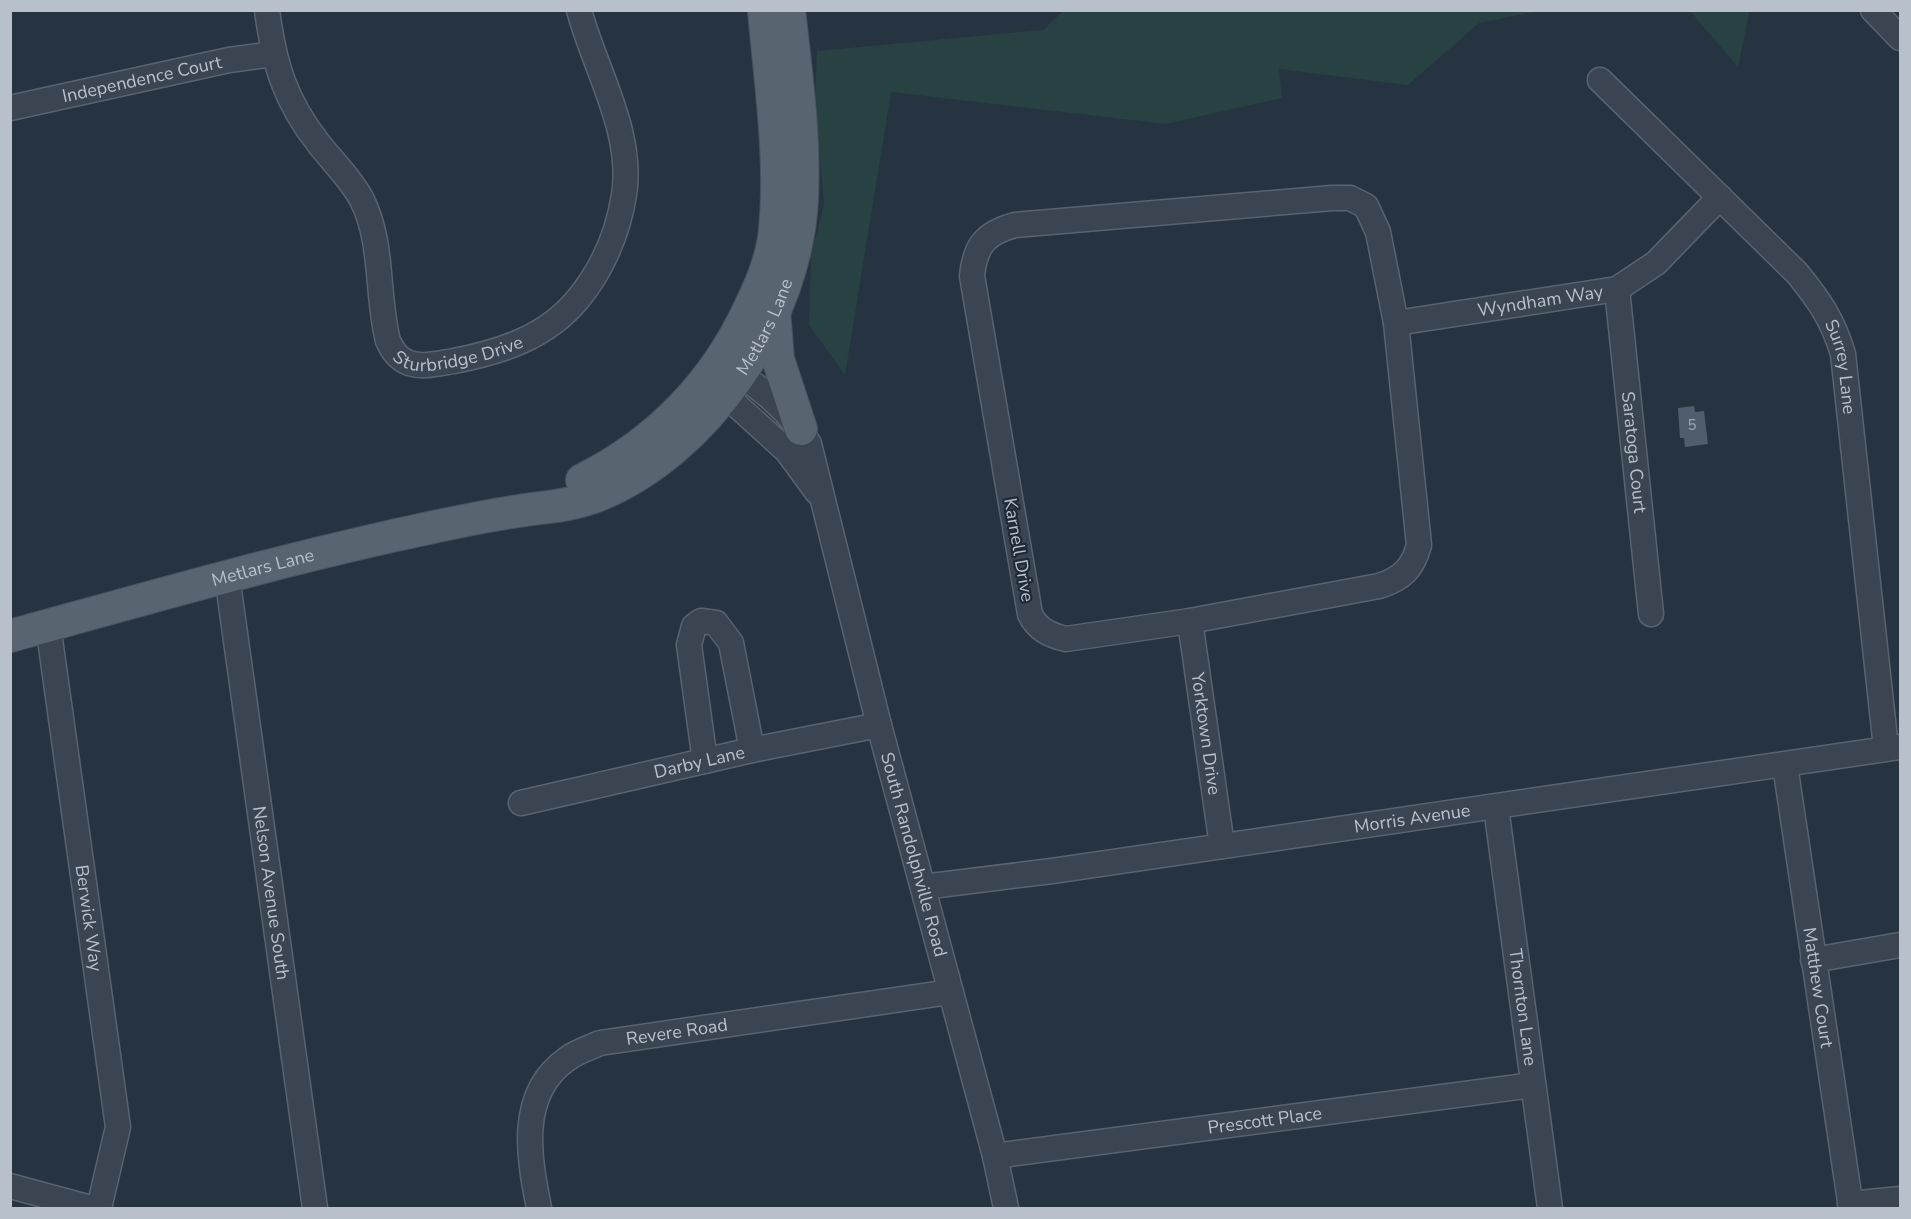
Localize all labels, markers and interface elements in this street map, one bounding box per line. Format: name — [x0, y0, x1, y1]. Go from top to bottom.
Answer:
street label: Independence Court — [60, 50, 225, 108]
street label: Metlars Lane — [731, 275, 798, 380]
street label: Wyndham Way — [1476, 279, 1605, 322]
street label: Surrey Lane — [1819, 315, 1862, 416]
street label: Sturbridge Drive — [388, 330, 527, 377]
street label: Saratoga Court — [1616, 390, 1652, 515]
house number: 5 — [1687, 415, 1697, 435]
street label: Karnell Drive — [998, 496, 1040, 604]
street label: Metlars Lane — [209, 543, 317, 592]
street label: Yorktown Drive — [1185, 670, 1227, 797]
street label: Darby Lane — [651, 740, 747, 784]
street label: South Randolphville Road — [875, 750, 953, 959]
street label: Morris Avenue — [1353, 798, 1472, 839]
street label: Nelson Avenue South — [247, 804, 295, 981]
street label: Berwick Way — [70, 863, 108, 974]
street label: Matthew Court — [1797, 926, 1839, 1050]
street label: Thornton Lane — [1503, 947, 1543, 1067]
street label: Revere Road — [624, 1013, 729, 1051]
street label: Prescott Place — [1206, 1101, 1323, 1140]

